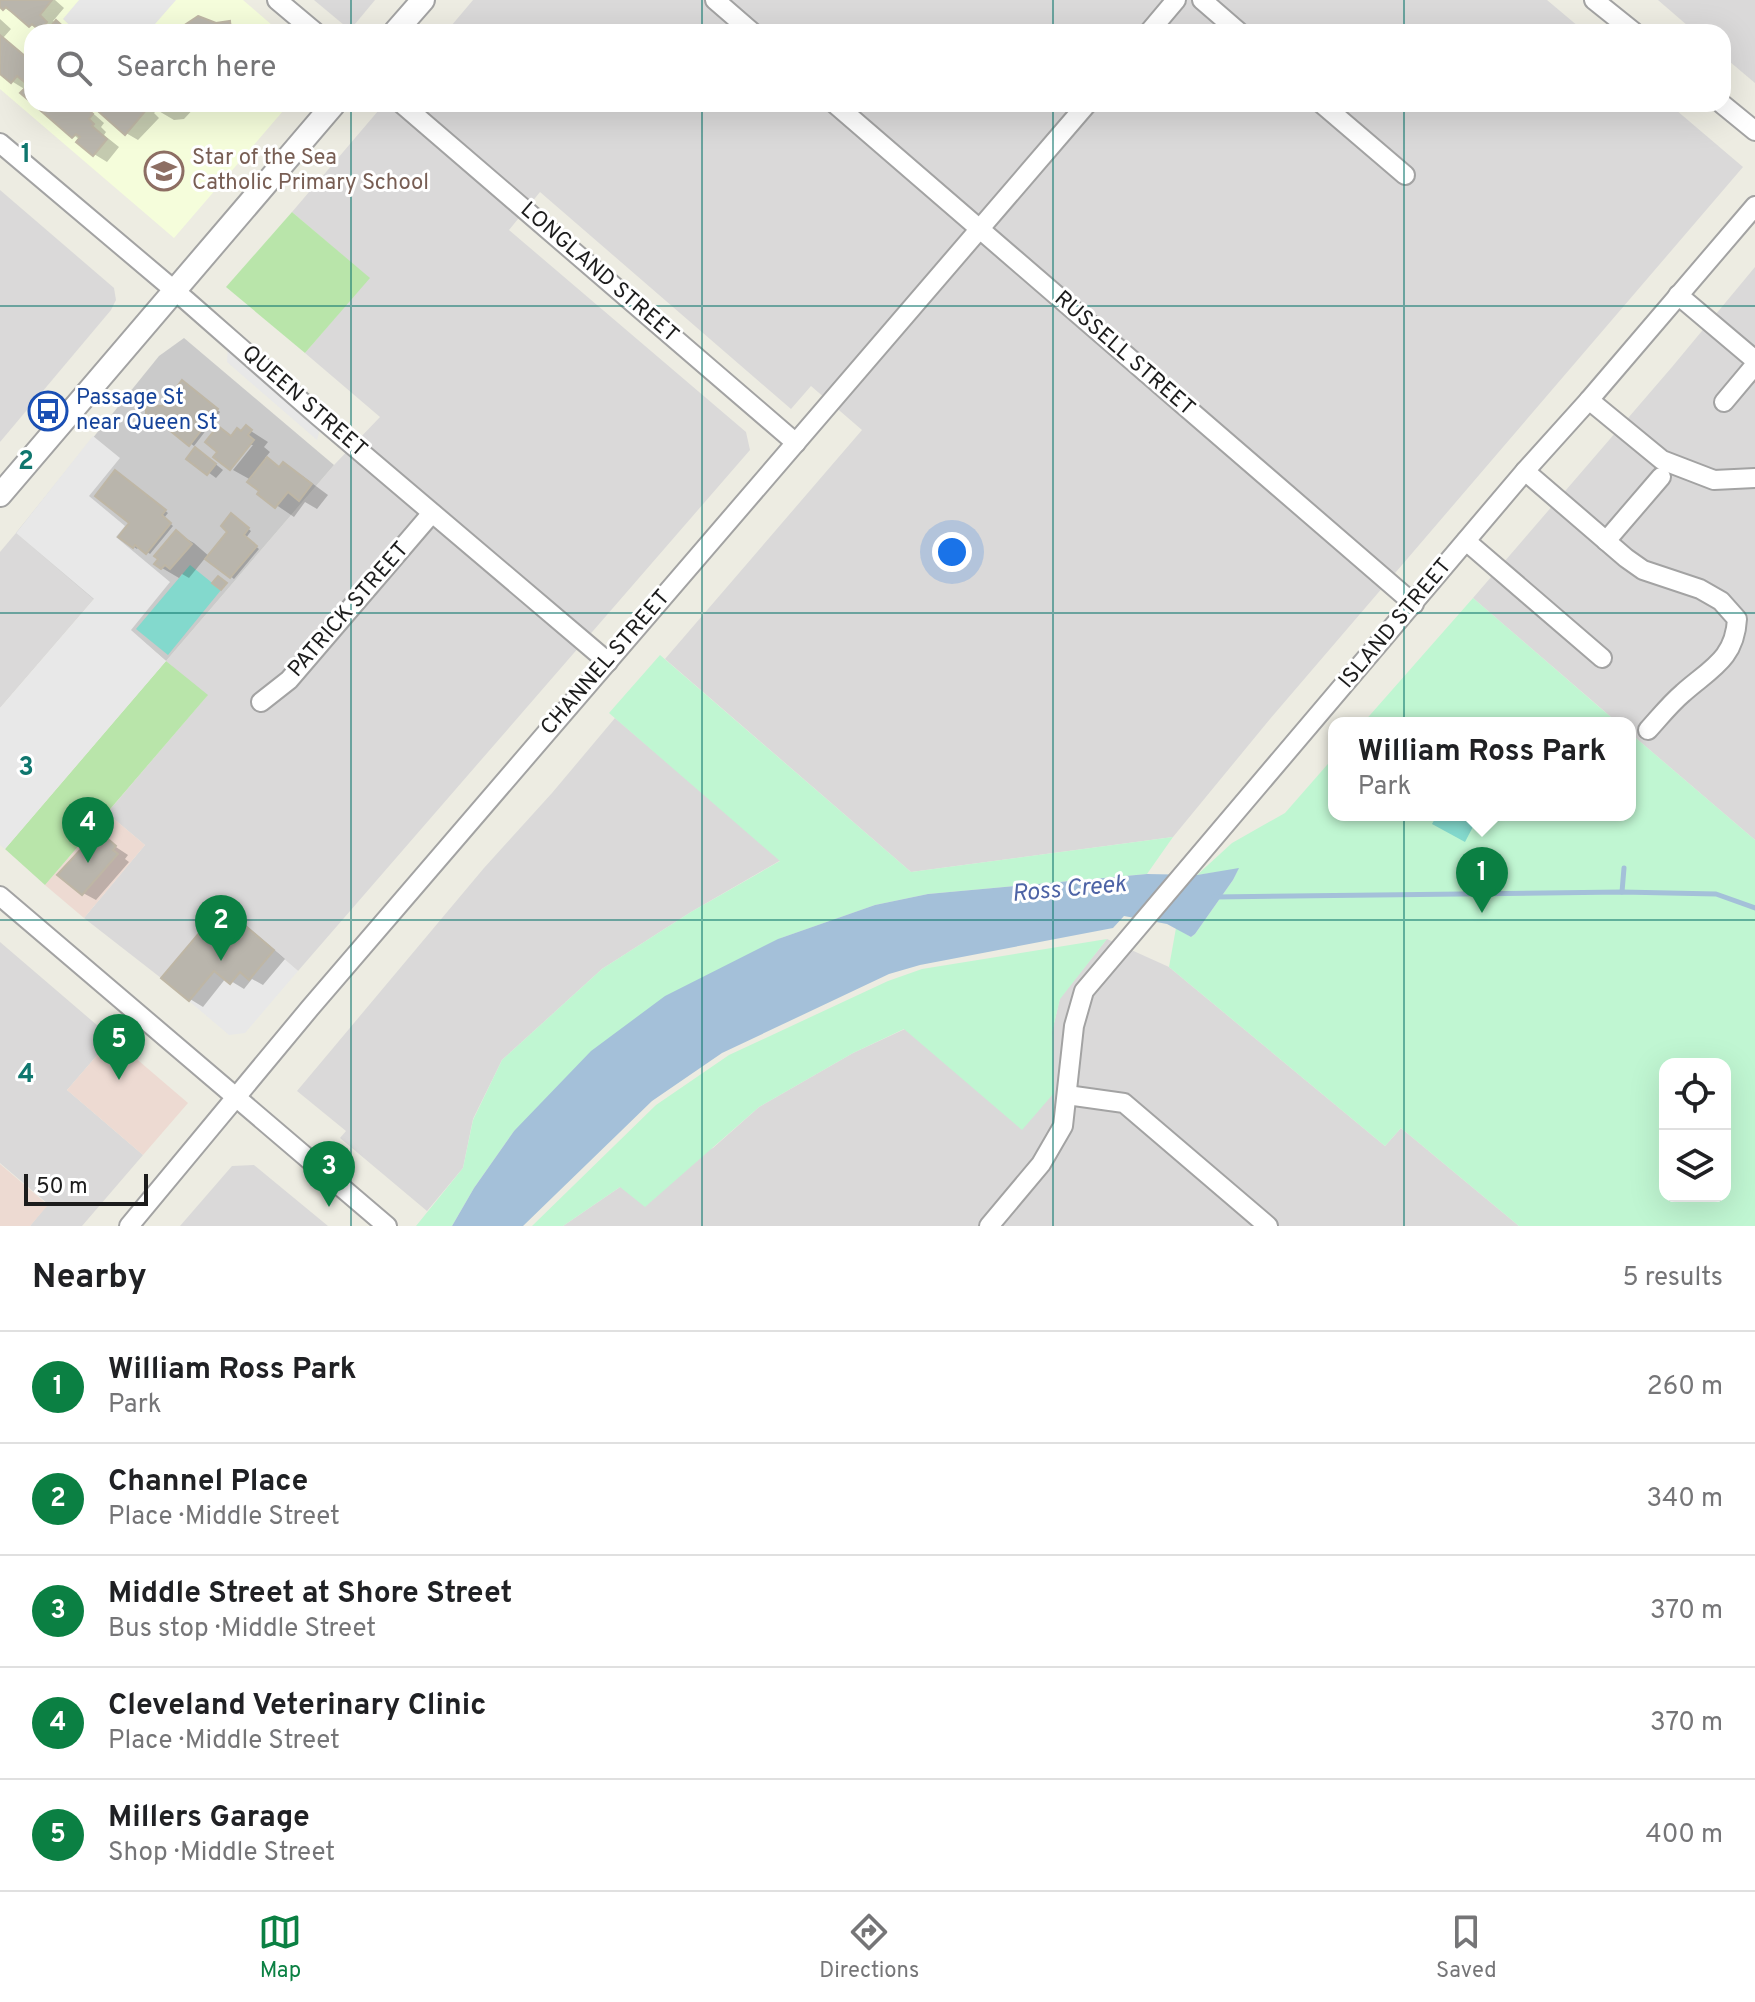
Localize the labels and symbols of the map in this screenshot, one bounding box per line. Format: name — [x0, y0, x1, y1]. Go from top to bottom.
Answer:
text: 1 — [21, 139, 31, 172]
place label: Star of the Sea Catholic Primary School — [192, 145, 429, 197]
school or university icon: Star of the Sea Catholic Primary School — [143, 150, 185, 192]
street label: LONGLAND STREET — [514, 197, 684, 349]
street label: RUSSELL STREET — [1048, 286, 1200, 422]
street label: QUEEN STREET — [236, 340, 372, 464]
place label: Passage St near Queen St — [76, 385, 217, 437]
bus stop icon: Passage St near Queen St — [27, 390, 69, 432]
text: 2 — [18, 446, 34, 479]
your location — [932, 532, 972, 572]
street label: PATRICK STREET — [283, 537, 415, 683]
street label: ISLAND STREET — [1334, 554, 1458, 694]
street label: CHANNEL STREET — [536, 585, 676, 741]
text: 3 — [18, 752, 34, 785]
pin: 4 — [62, 797, 114, 863]
pin: 1 — [1456, 847, 1508, 913]
water label: Ross Creek — [1011, 870, 1128, 910]
pin: 2 — [195, 895, 247, 961]
pin: 5 — [93, 1014, 145, 1080]
text: 4 — [18, 1059, 34, 1092]
pin: 3 — [303, 1141, 355, 1207]
scale bar — [24, 1170, 148, 1206]

